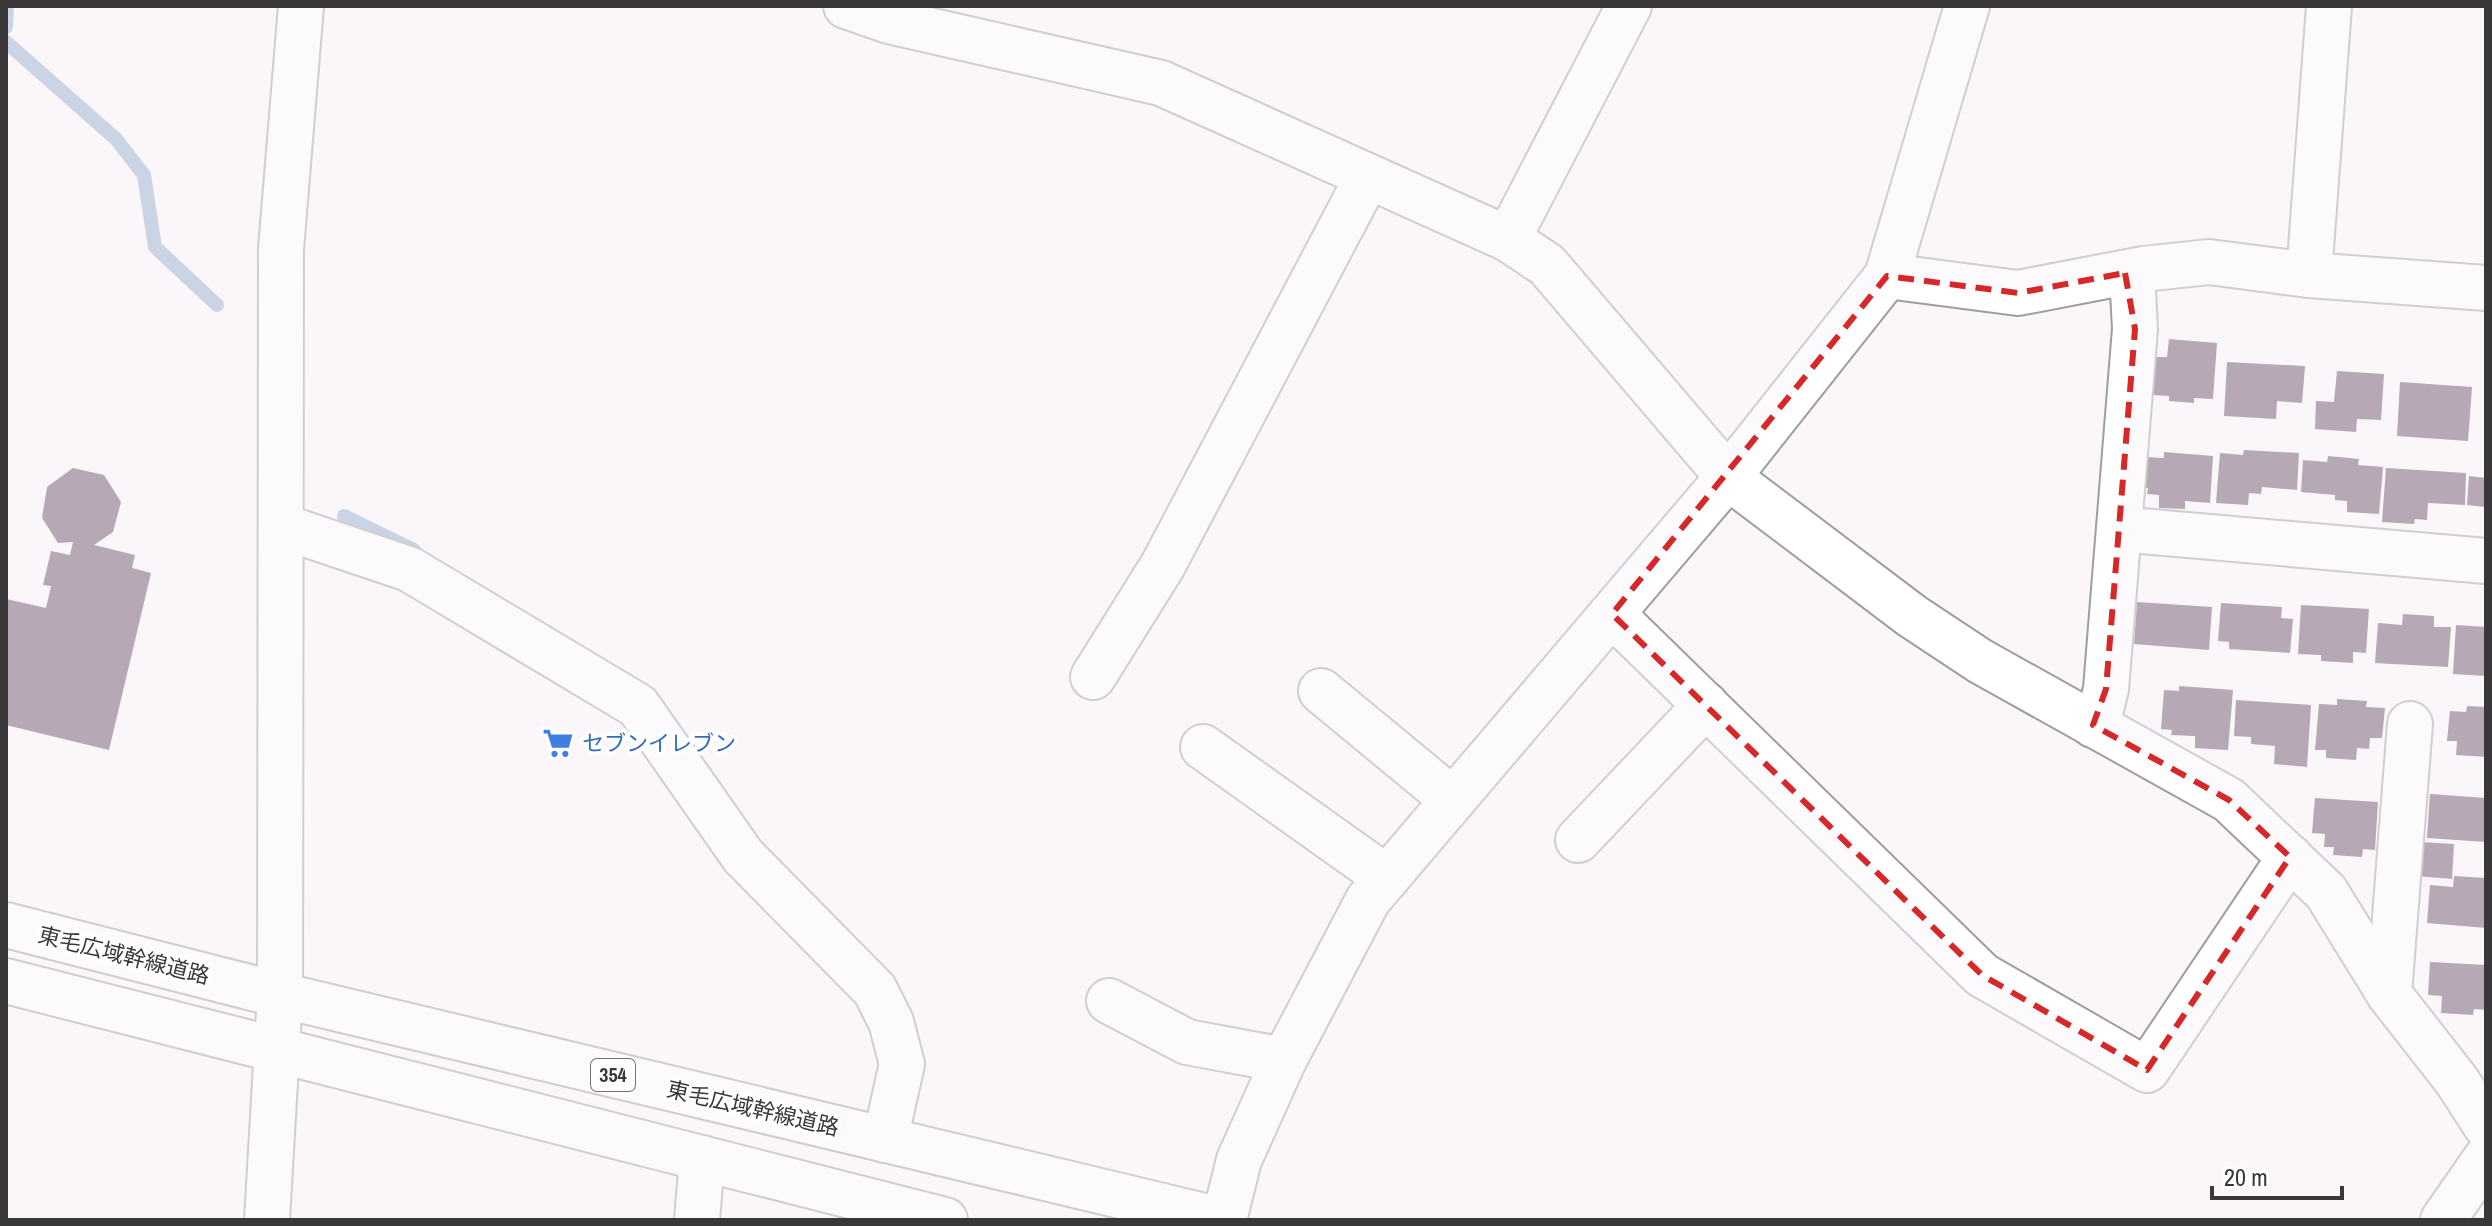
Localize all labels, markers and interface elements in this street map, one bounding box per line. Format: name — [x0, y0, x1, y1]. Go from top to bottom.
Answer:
supermarket icon: セブンイレブン — [541, 726, 575, 760]
place label: セブンイレブン — [582, 728, 736, 758]
street label: 東毛広域幹線道路 — [35, 919, 213, 991]
road number: 354 — [591, 1059, 635, 1091]
street label: 東毛広域幹線道路 — [664, 1074, 842, 1142]
scale bar — [2212, 1150, 2342, 1200]
text: 20 m — [2224, 1161, 2268, 1193]

